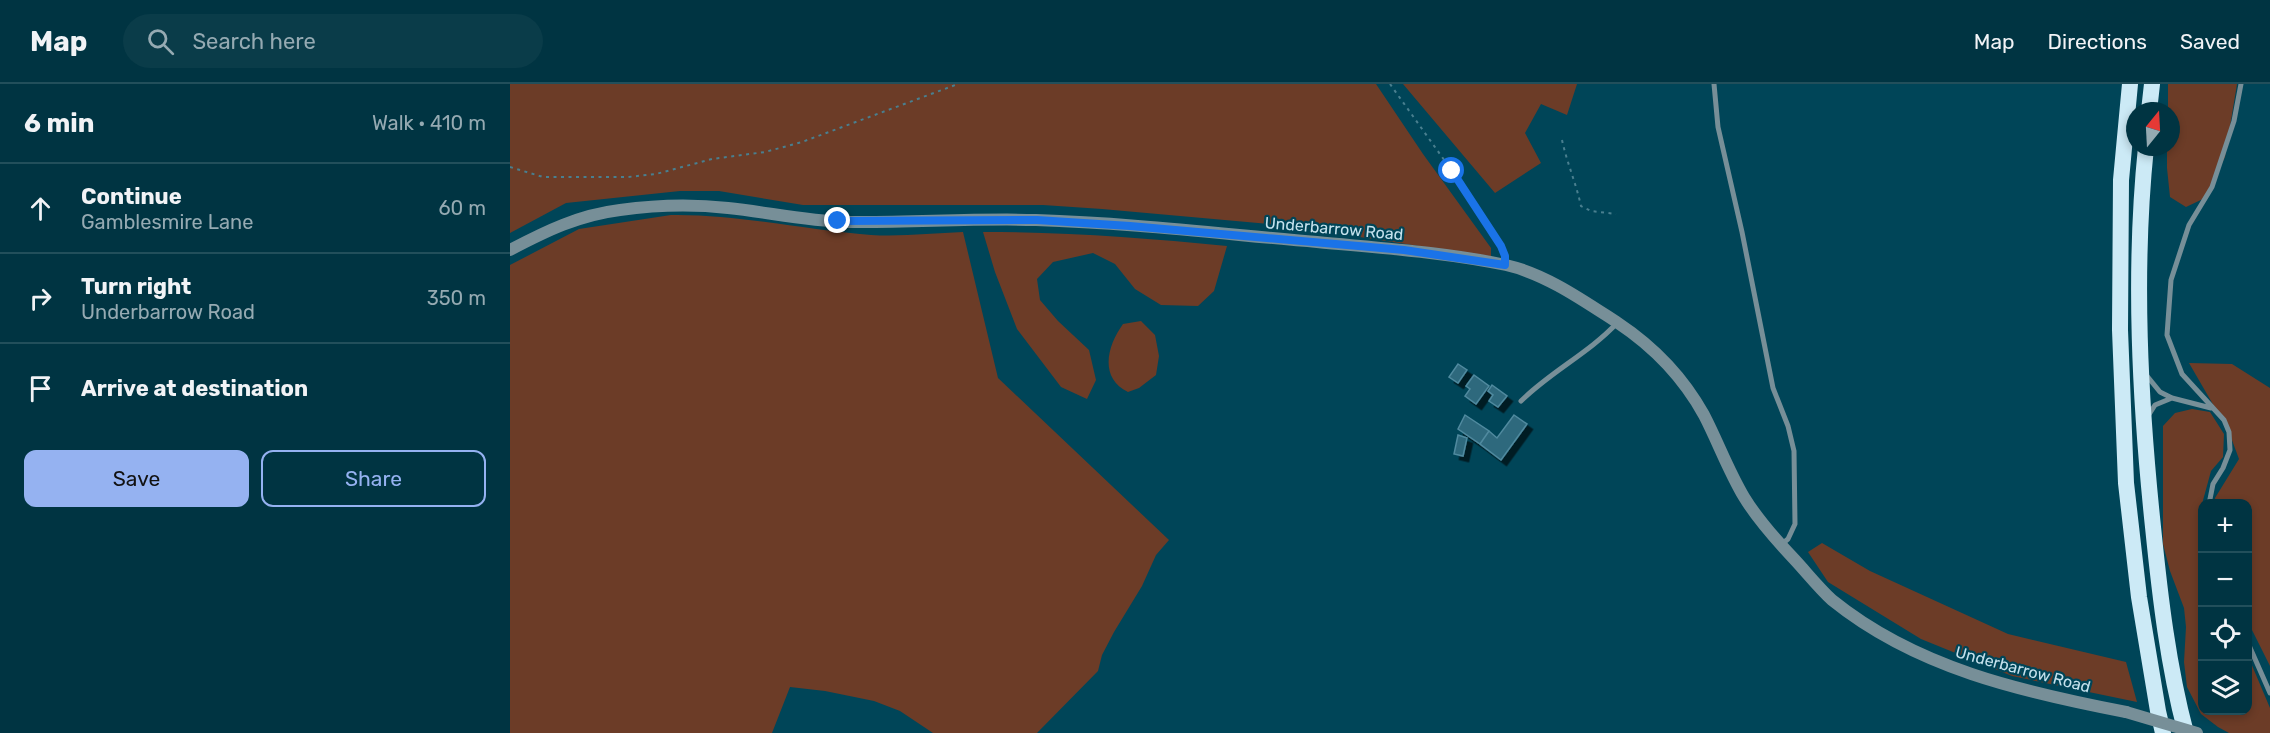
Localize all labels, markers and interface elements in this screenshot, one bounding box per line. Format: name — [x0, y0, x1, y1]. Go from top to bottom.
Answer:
search box — [123, 14, 543, 68]
text: Map — [30, 25, 87, 58]
icon: search — [144, 25, 177, 58]
text: Search here — [192, 28, 316, 55]
text: Map — [1974, 29, 2015, 54]
text: Directions — [2048, 29, 2147, 54]
text: Saved — [2180, 29, 2240, 54]
north arrow — [2126, 102, 2180, 156]
text: 6 min — [24, 108, 94, 139]
text: Walk · 410 m — [372, 111, 486, 135]
route start — [1438, 157, 1464, 183]
text: Continue — [81, 183, 182, 210]
icon: ahead — [24, 192, 57, 225]
text: 60 m — [439, 196, 486, 220]
route end — [824, 207, 850, 233]
text: Gamblesmire Lane — [81, 210, 253, 234]
street label: Underbarrow Road — [1264, 213, 1404, 244]
text: Turn right — [81, 273, 191, 300]
icon: right — [24, 282, 57, 315]
text: 350 m — [427, 286, 486, 310]
text: Underbarrow Road — [81, 300, 255, 324]
icon: arrive — [24, 372, 57, 405]
text: Arrive at destination — [81, 375, 308, 402]
button: Save — [24, 450, 249, 507]
button: Share — [261, 450, 486, 507]
map controls — [2198, 499, 2252, 715]
button: + — [2198, 499, 2252, 553]
button: − — [2198, 553, 2252, 607]
button: locate — [2198, 607, 2252, 661]
street label: Underbarrow Road — [1953, 642, 2093, 697]
button: layers — [2198, 661, 2252, 715]

